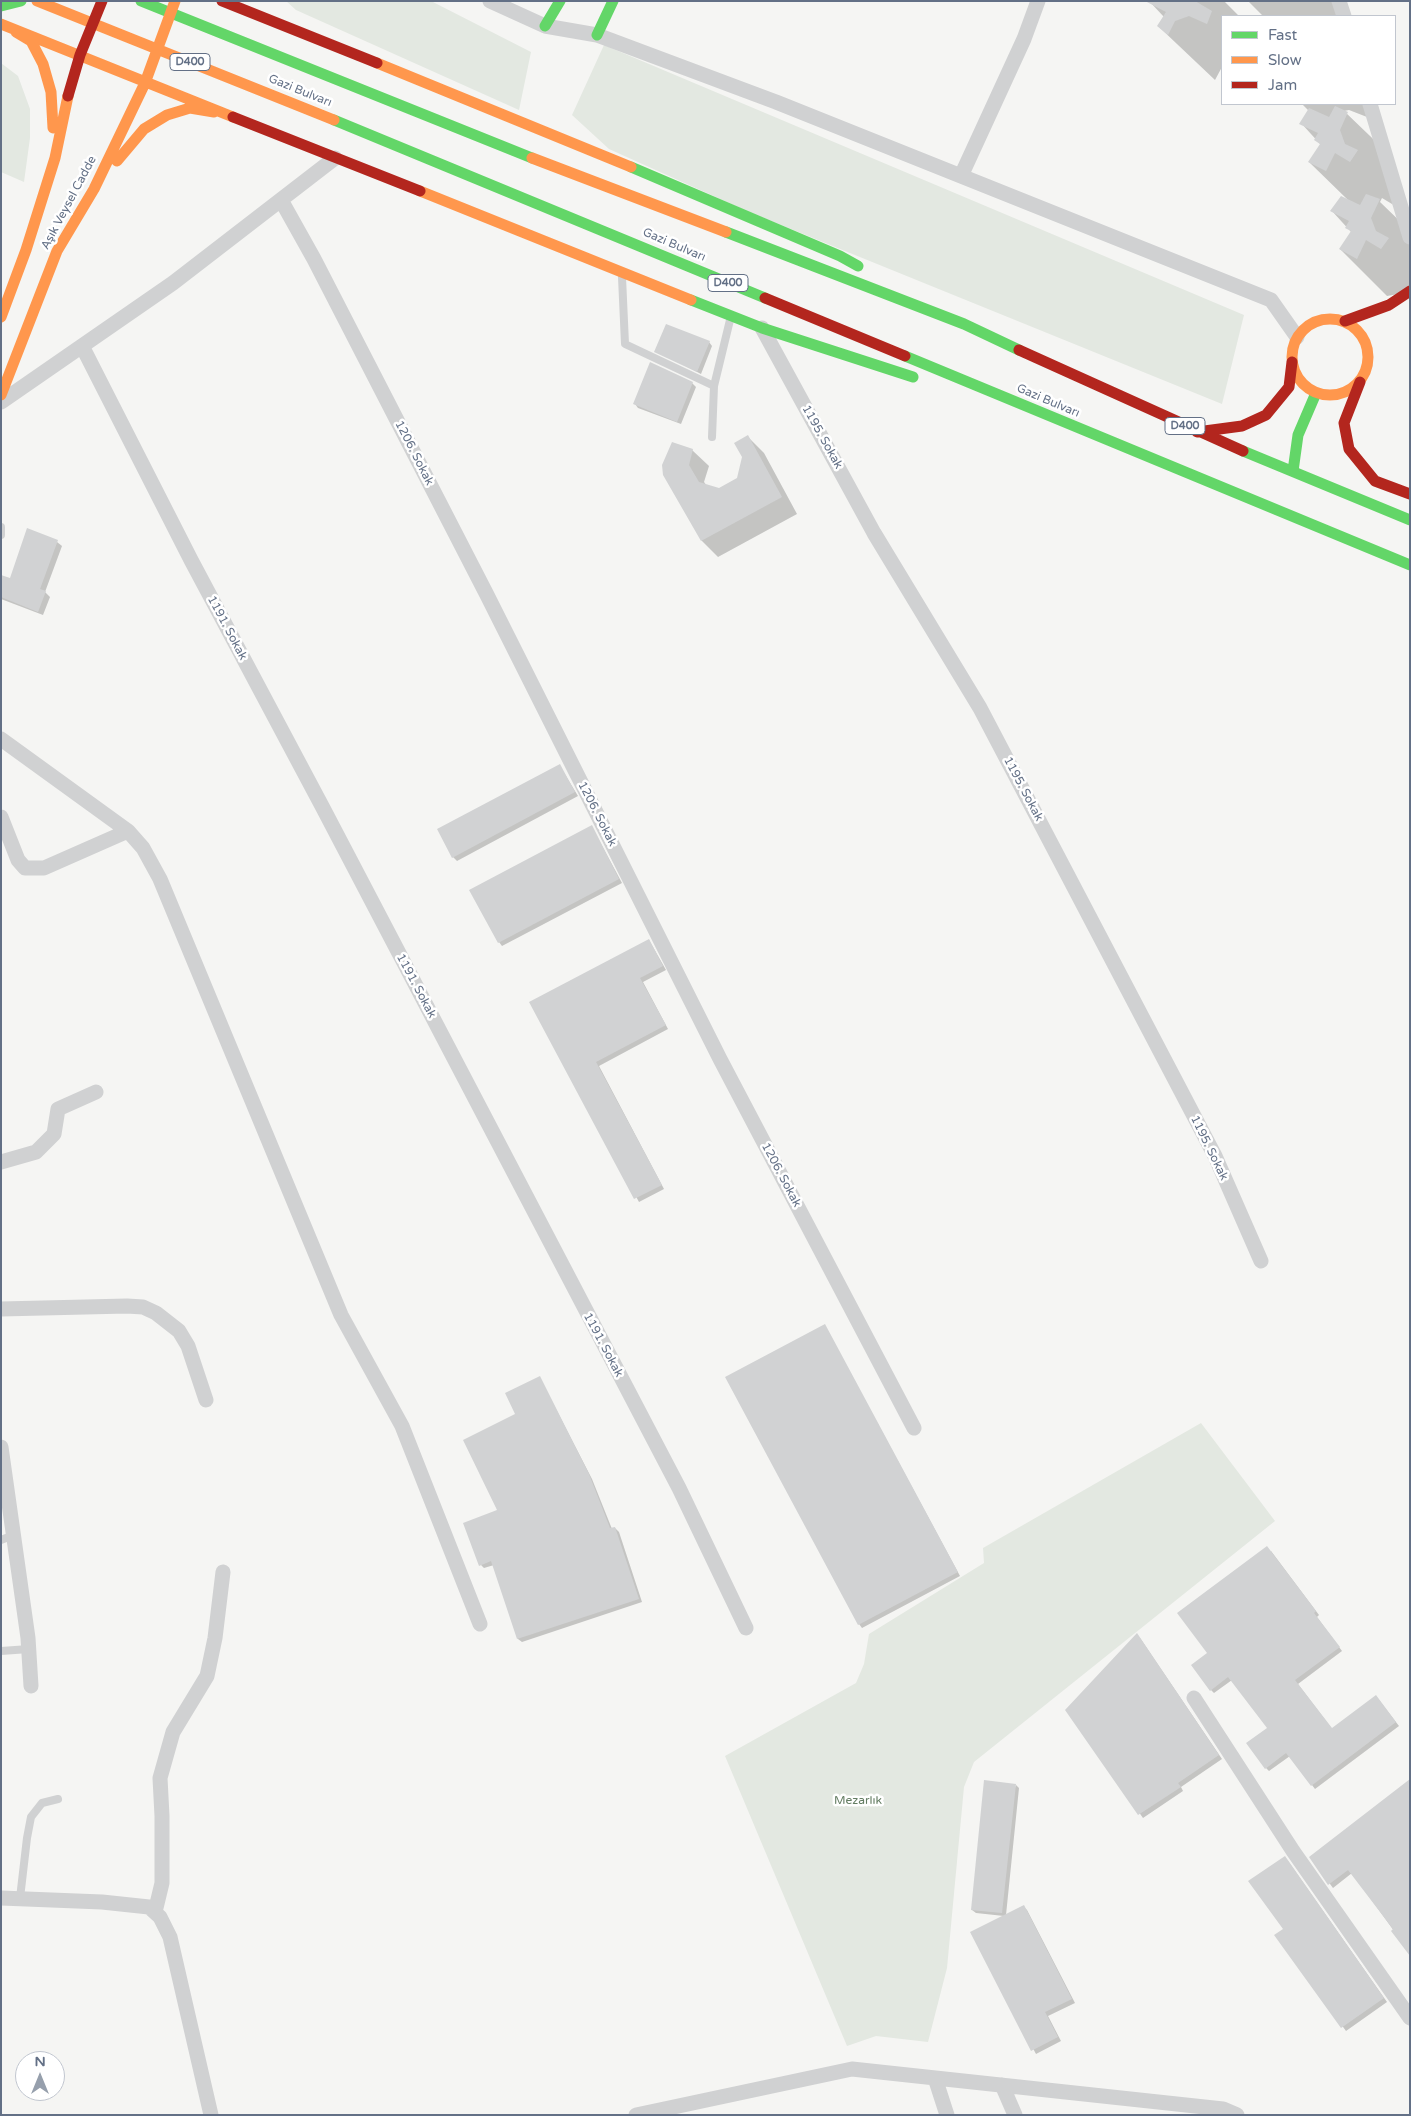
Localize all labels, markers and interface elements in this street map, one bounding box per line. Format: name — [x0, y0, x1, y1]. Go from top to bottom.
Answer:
legend — [1221, 15, 1396, 105]
text: Fast — [1268, 26, 1297, 44]
text: Slow — [1268, 51, 1302, 69]
road number: D400 — [170, 54, 210, 70]
street label: Gazi Bulvarı — [266, 72, 334, 110]
text: Jam — [1268, 76, 1297, 94]
street label: Aşık Veysel Cadde — [38, 154, 100, 252]
street label: Gazi Bulvarı — [640, 225, 708, 265]
road number: D400 — [708, 274, 748, 292]
street label: Gazi Bulvarı — [1014, 381, 1082, 421]
street label: 1195. Sokak — [799, 403, 845, 471]
street label: 1206. Sokak — [392, 418, 436, 488]
road number: D400 — [1165, 418, 1205, 434]
street label: 1191. Sokak — [204, 593, 250, 663]
street label: 1195. Sokak — [1000, 754, 1046, 824]
street label: 1206. Sokak — [575, 779, 619, 849]
street label: 1191. Sokak — [393, 951, 439, 1021]
street label: 1195. Sokak — [1187, 1113, 1231, 1183]
street label: 1206. Sokak — [758, 1140, 804, 1210]
street label: 1191. Sokak — [580, 1310, 626, 1380]
park label: Mezarlık — [834, 1794, 882, 1808]
north arrow — [15, 2051, 65, 2101]
text: N — [34, 2053, 46, 2070]

